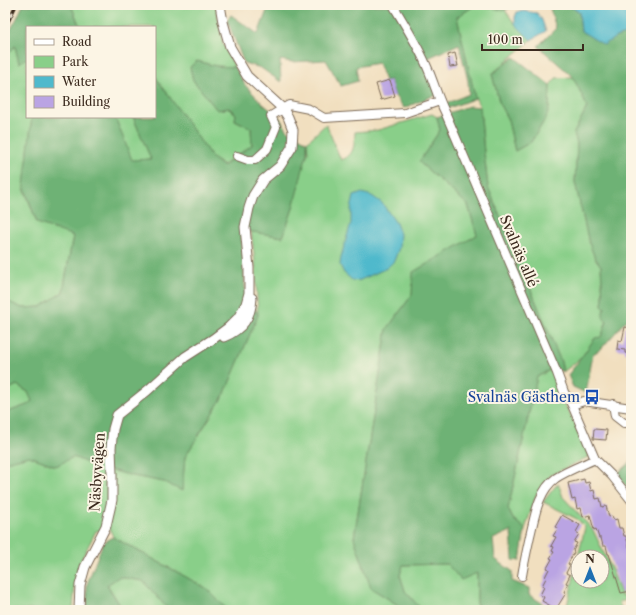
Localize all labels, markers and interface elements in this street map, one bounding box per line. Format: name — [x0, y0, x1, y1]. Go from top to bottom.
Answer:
legend — [26, 26, 156, 118]
scale bar — [482, 26, 583, 52]
text: 100 m — [488, 32, 523, 47]
text: Road — [62, 34, 92, 49]
text: Park — [62, 54, 89, 69]
text: Water — [61, 74, 96, 89]
text: Building — [62, 94, 110, 109]
street label: Svalnäs allé — [496, 212, 542, 290]
place label: Svalnäs Gästhem — [468, 388, 580, 406]
bus stop icon: Svalnäs Gästhem — [583, 388, 601, 406]
street label: Näsbyvägen — [85, 432, 109, 512]
north arrow — [570, 549, 610, 589]
text: N — [585, 552, 595, 566]

